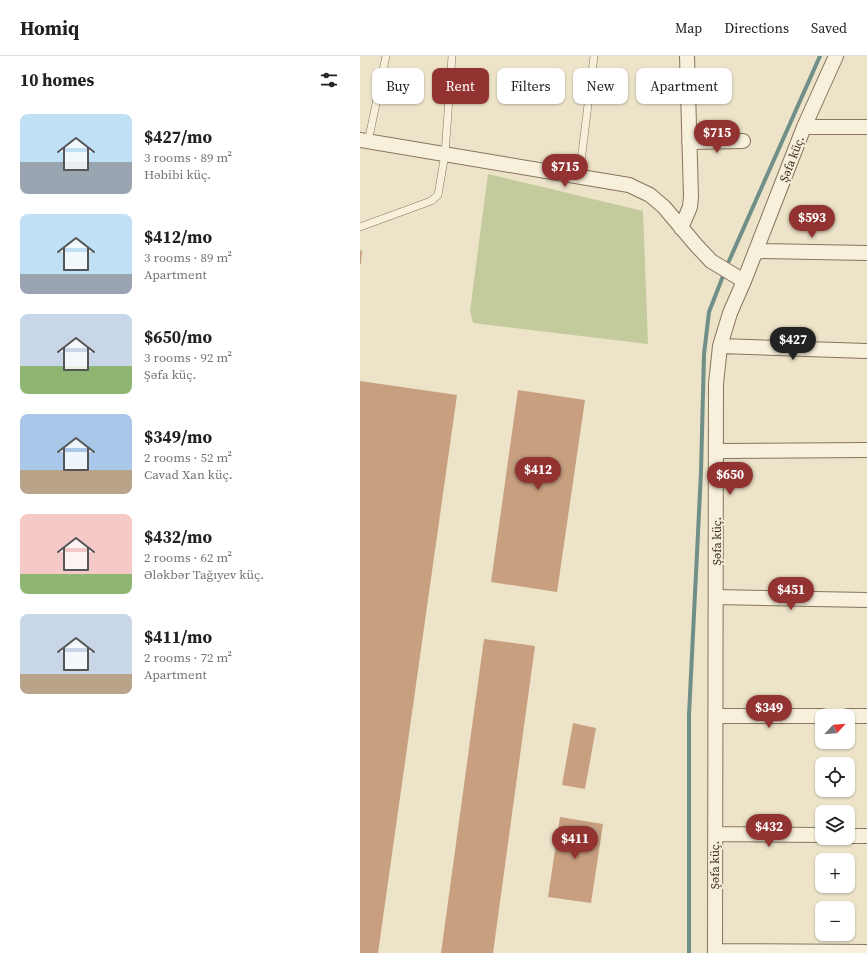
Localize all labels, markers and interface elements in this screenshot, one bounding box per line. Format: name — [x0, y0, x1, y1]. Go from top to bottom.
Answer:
text: Homiq — [20, 15, 79, 41]
text: Map — [675, 18, 702, 38]
text: Directions — [724, 18, 789, 38]
text: Saved — [811, 18, 847, 38]
text: 10 homes — [20, 68, 94, 92]
chip: Buy — [372, 68, 424, 104]
chip: Rent — [432, 68, 489, 104]
chip: Filters — [497, 68, 565, 104]
chip: New — [573, 68, 628, 104]
chip: Apartment — [636, 68, 732, 104]
icon: filters — [318, 69, 340, 91]
pin: $715 — [693, 120, 741, 154]
text: $715 — [703, 124, 731, 141]
text: $427/mo — [144, 125, 212, 149]
icon: home — [52, 130, 100, 178]
street label: Şəfa küç. — [776, 134, 808, 184]
text: 3 rooms · 89 m² — [144, 149, 232, 166]
pin: $715 — [541, 154, 589, 188]
text: $715 — [551, 158, 579, 175]
text: Həbibi küç. — [144, 166, 211, 183]
pin: $593 — [788, 205, 836, 239]
text: $593 — [798, 209, 826, 226]
text: $412/mo — [144, 225, 212, 249]
icon: home — [52, 230, 100, 278]
text: 3 rooms · 89 m² — [144, 249, 232, 266]
text: Apartment — [144, 266, 207, 283]
text: $650/mo — [144, 325, 212, 349]
pin: $427 — [769, 327, 817, 361]
icon: home — [52, 330, 100, 378]
text: $427 — [779, 331, 807, 348]
text: 3 rooms · 92 m² — [144, 349, 232, 366]
text: Şəfa küç. — [144, 366, 196, 383]
text: $349/mo — [144, 425, 212, 449]
icon: home — [52, 430, 100, 478]
text: 2 rooms · 52 m² — [144, 449, 232, 466]
pin: $412 — [514, 457, 562, 491]
text: $412 — [524, 461, 552, 478]
pin: $650 — [706, 462, 754, 496]
text: Cavad Xan küç. — [144, 466, 233, 483]
text: $650 — [716, 466, 744, 483]
street label: Şəfa küç. — [709, 517, 725, 565]
text: $432/mo — [144, 525, 212, 549]
icon: home — [52, 530, 100, 578]
text: 2 rooms · 62 m² — [144, 549, 232, 566]
text: Ələkbər Tağıyev küç. — [144, 566, 264, 583]
pin: $451 — [767, 577, 815, 611]
text: $451 — [777, 581, 805, 598]
text: $411/mo — [144, 625, 212, 649]
icon: home — [52, 630, 100, 678]
text: 2 rooms · 72 m² — [144, 649, 232, 666]
text: Apartment — [144, 666, 207, 683]
pin: $349 — [745, 695, 793, 729]
text: $349 — [755, 699, 783, 716]
north arrow — [815, 709, 855, 749]
map controls — [815, 709, 855, 941]
button: locate — [815, 757, 855, 797]
button: layers — [815, 805, 855, 845]
pin: $432 — [745, 814, 793, 848]
text: $432 — [755, 818, 783, 835]
pin: $411 — [551, 826, 599, 860]
text: $411 — [561, 830, 589, 847]
street label: Şəfa küç. — [707, 841, 723, 889]
button: + — [815, 853, 855, 893]
button: − — [815, 901, 855, 941]

